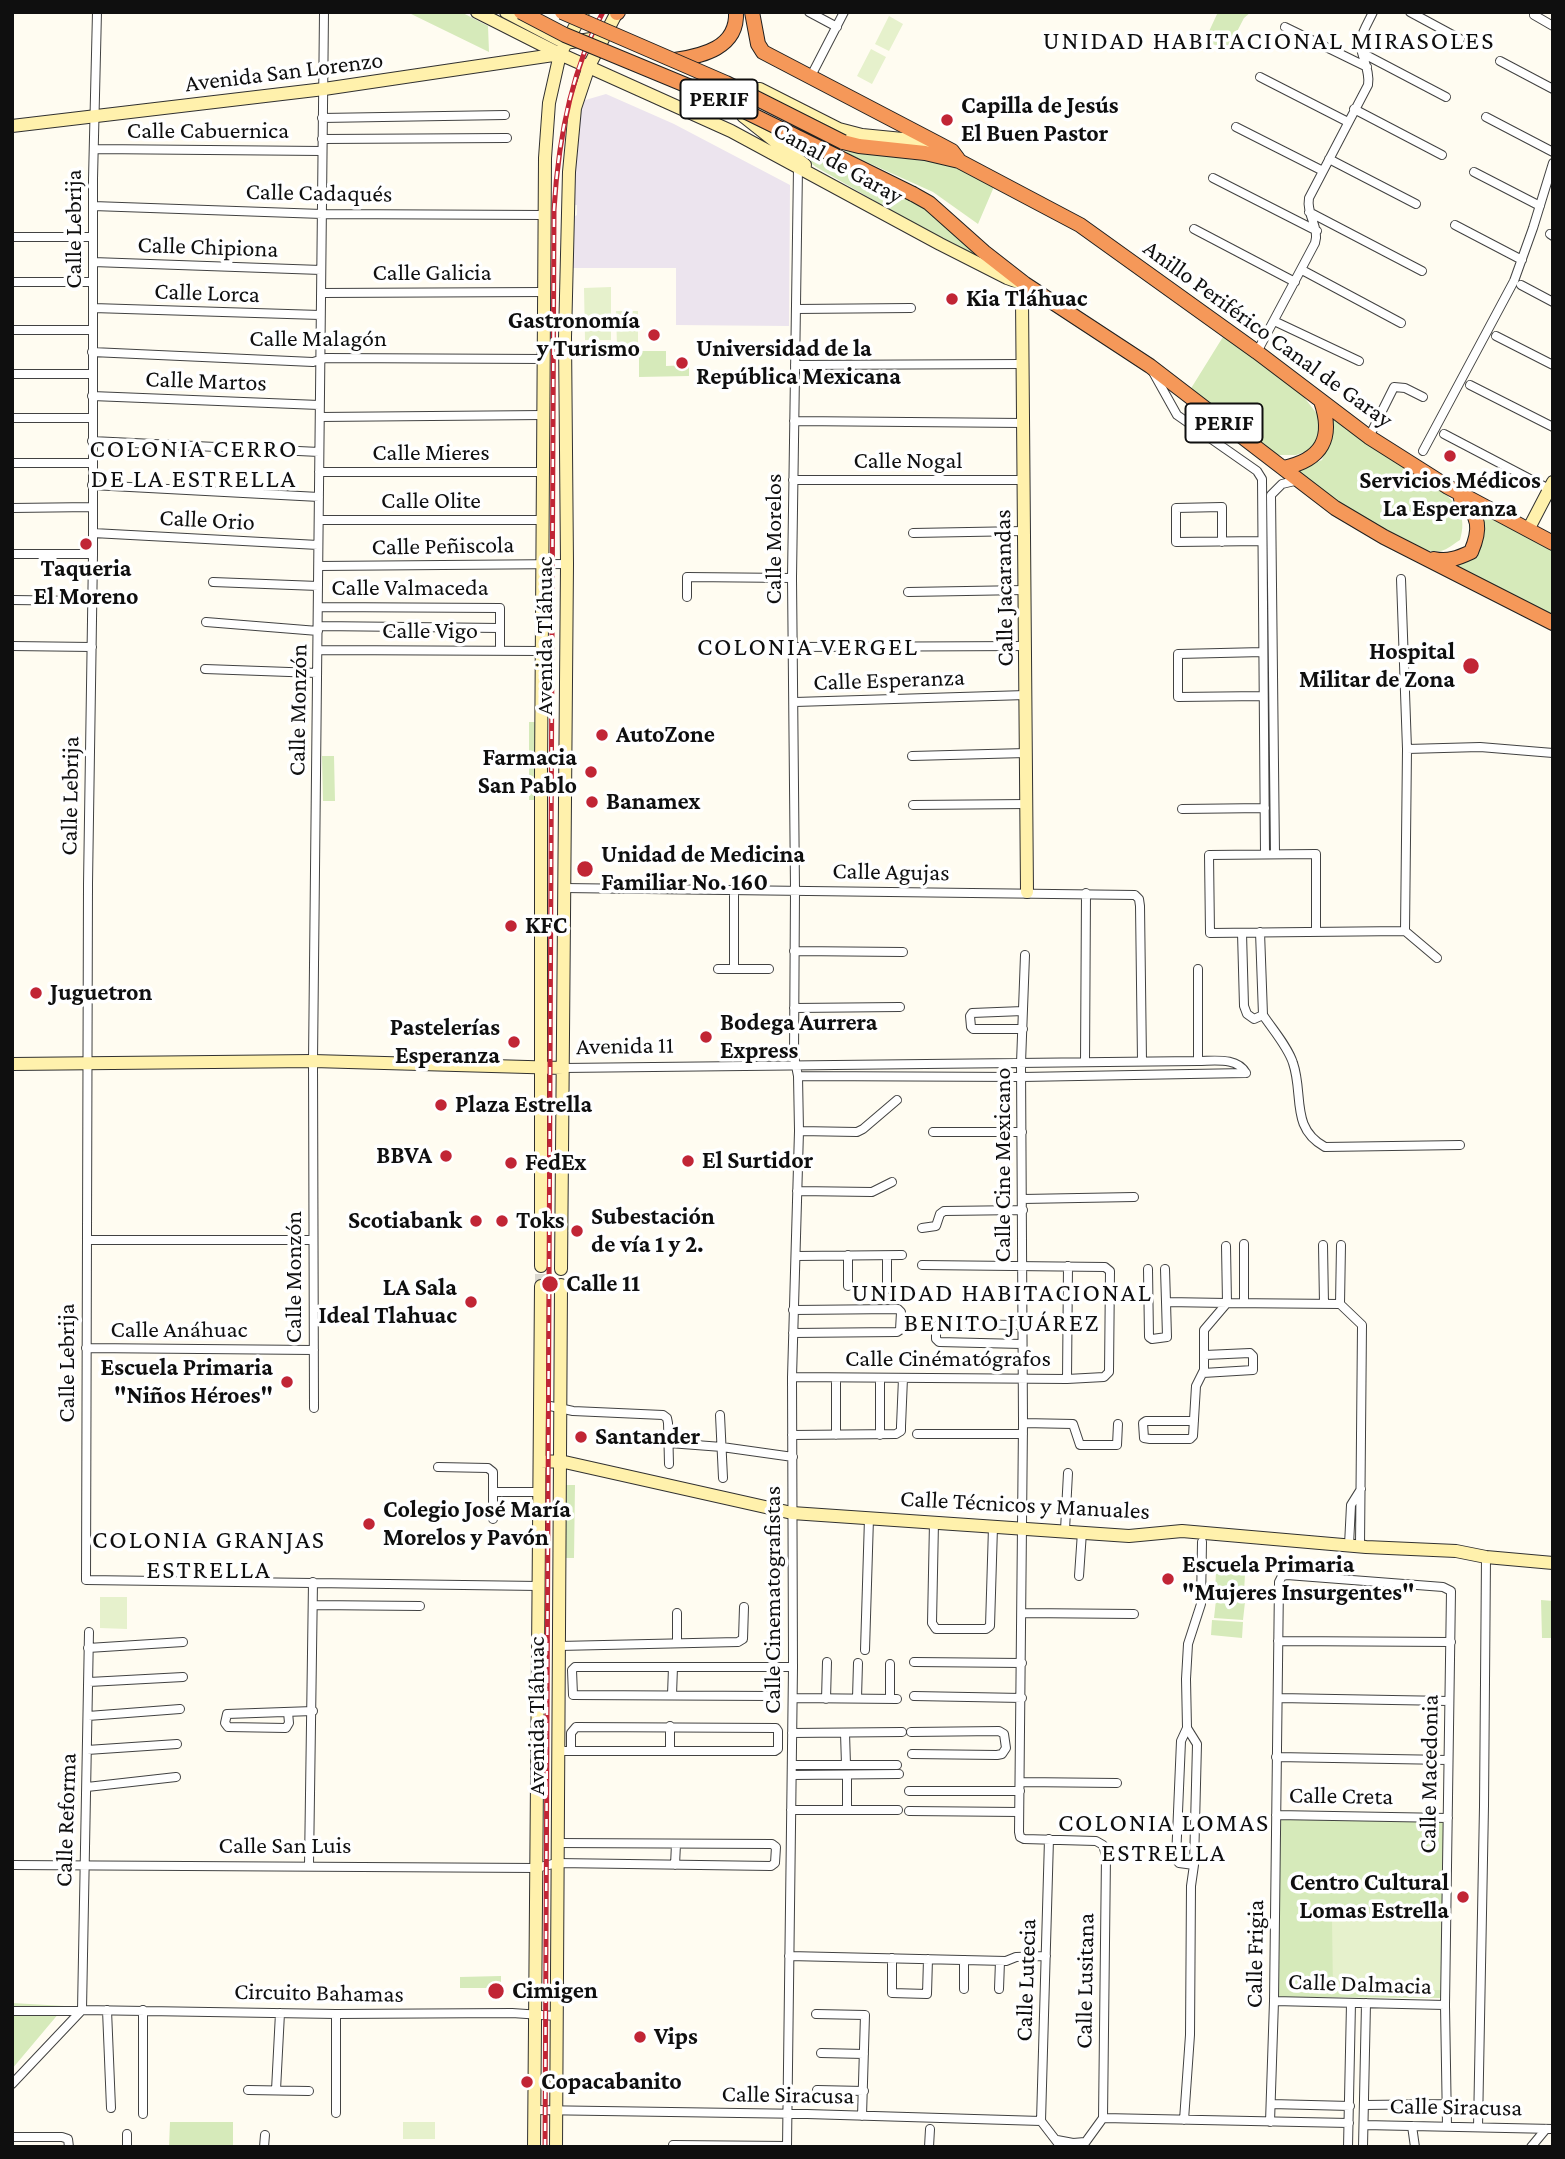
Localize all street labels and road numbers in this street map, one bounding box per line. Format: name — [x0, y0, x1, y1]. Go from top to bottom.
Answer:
street label: Avenida San Lorenzo — [183, 46, 385, 98]
road number: PERIF — [680, 80, 758, 118]
street label: Canal de Garay — [768, 115, 908, 211]
street label: Calle Cabuernica — [127, 117, 289, 145]
street label: Calle Lebrija — [60, 169, 88, 289]
street label: Calle Cadaqués — [245, 177, 393, 209]
street label: Calle Chipiona — [137, 230, 279, 264]
street label: Anillo Periférico Canal de Garay — [1138, 234, 1398, 434]
street label: Calle Galicia — [372, 259, 492, 287]
street label: Calle Lorca — [154, 277, 260, 309]
street label: Calle Malagón — [249, 325, 387, 353]
street label: Calle Martos — [145, 364, 267, 398]
road number: PERIF — [1186, 404, 1262, 442]
street label: Calle Mieres — [372, 439, 490, 467]
street label: Calle Nogal — [853, 447, 963, 475]
street label: Calle Morelos — [760, 474, 788, 604]
street label: Calle Olite — [381, 487, 481, 515]
street label: Calle Orio — [159, 503, 255, 537]
street label: Calle Jacarandas — [988, 509, 1020, 667]
street label: Calle Peñiscola — [371, 530, 515, 562]
street label: Avenida Tláhuac — [531, 556, 559, 716]
street label: Calle Valmaceda — [331, 574, 489, 602]
street label: Calle Vigo — [382, 617, 478, 645]
street label: Calle Monzón — [282, 644, 314, 776]
street label: Calle Esperanza — [813, 663, 965, 697]
street label: Calle Lebrija — [55, 736, 85, 856]
street label: Calle Agujas — [832, 857, 950, 887]
street label: Avenida 11 — [576, 1031, 674, 1061]
street label: Calle Cine Mexicano — [989, 1068, 1017, 1262]
street label: Calle Monzón — [280, 1211, 308, 1343]
street label: Calle Lebrija — [53, 1303, 81, 1423]
street label: Calle Anáhuac — [110, 1316, 248, 1344]
street label: Calle Cinématógrafos — [845, 1345, 1051, 1373]
street label: Calle Técnicos y Manuales — [899, 1484, 1151, 1526]
street label: Calle Cinematografistas — [759, 1486, 787, 1714]
street label: Avenida Tláhuac — [523, 1636, 551, 1796]
street label: Calle Macedonia — [1413, 1694, 1445, 1854]
street label: Calle Reforma — [49, 1752, 83, 1888]
street label: Calle Creta — [1289, 1781, 1393, 1811]
street label: Calle San Luis — [219, 1832, 351, 1860]
street label: Calle Frigia — [1240, 1900, 1270, 2008]
street label: Calle Lusitana — [1069, 1913, 1101, 2049]
street label: Calle Lutecia — [1009, 1918, 1043, 2042]
street label: Calle Dalmacia — [1288, 1967, 1432, 2001]
street label: Circuito Bahamas — [234, 1977, 404, 2009]
street label: Calle Siracusa — [721, 2079, 855, 2111]
street label: Calle Siracusa — [1389, 2091, 1523, 2123]

